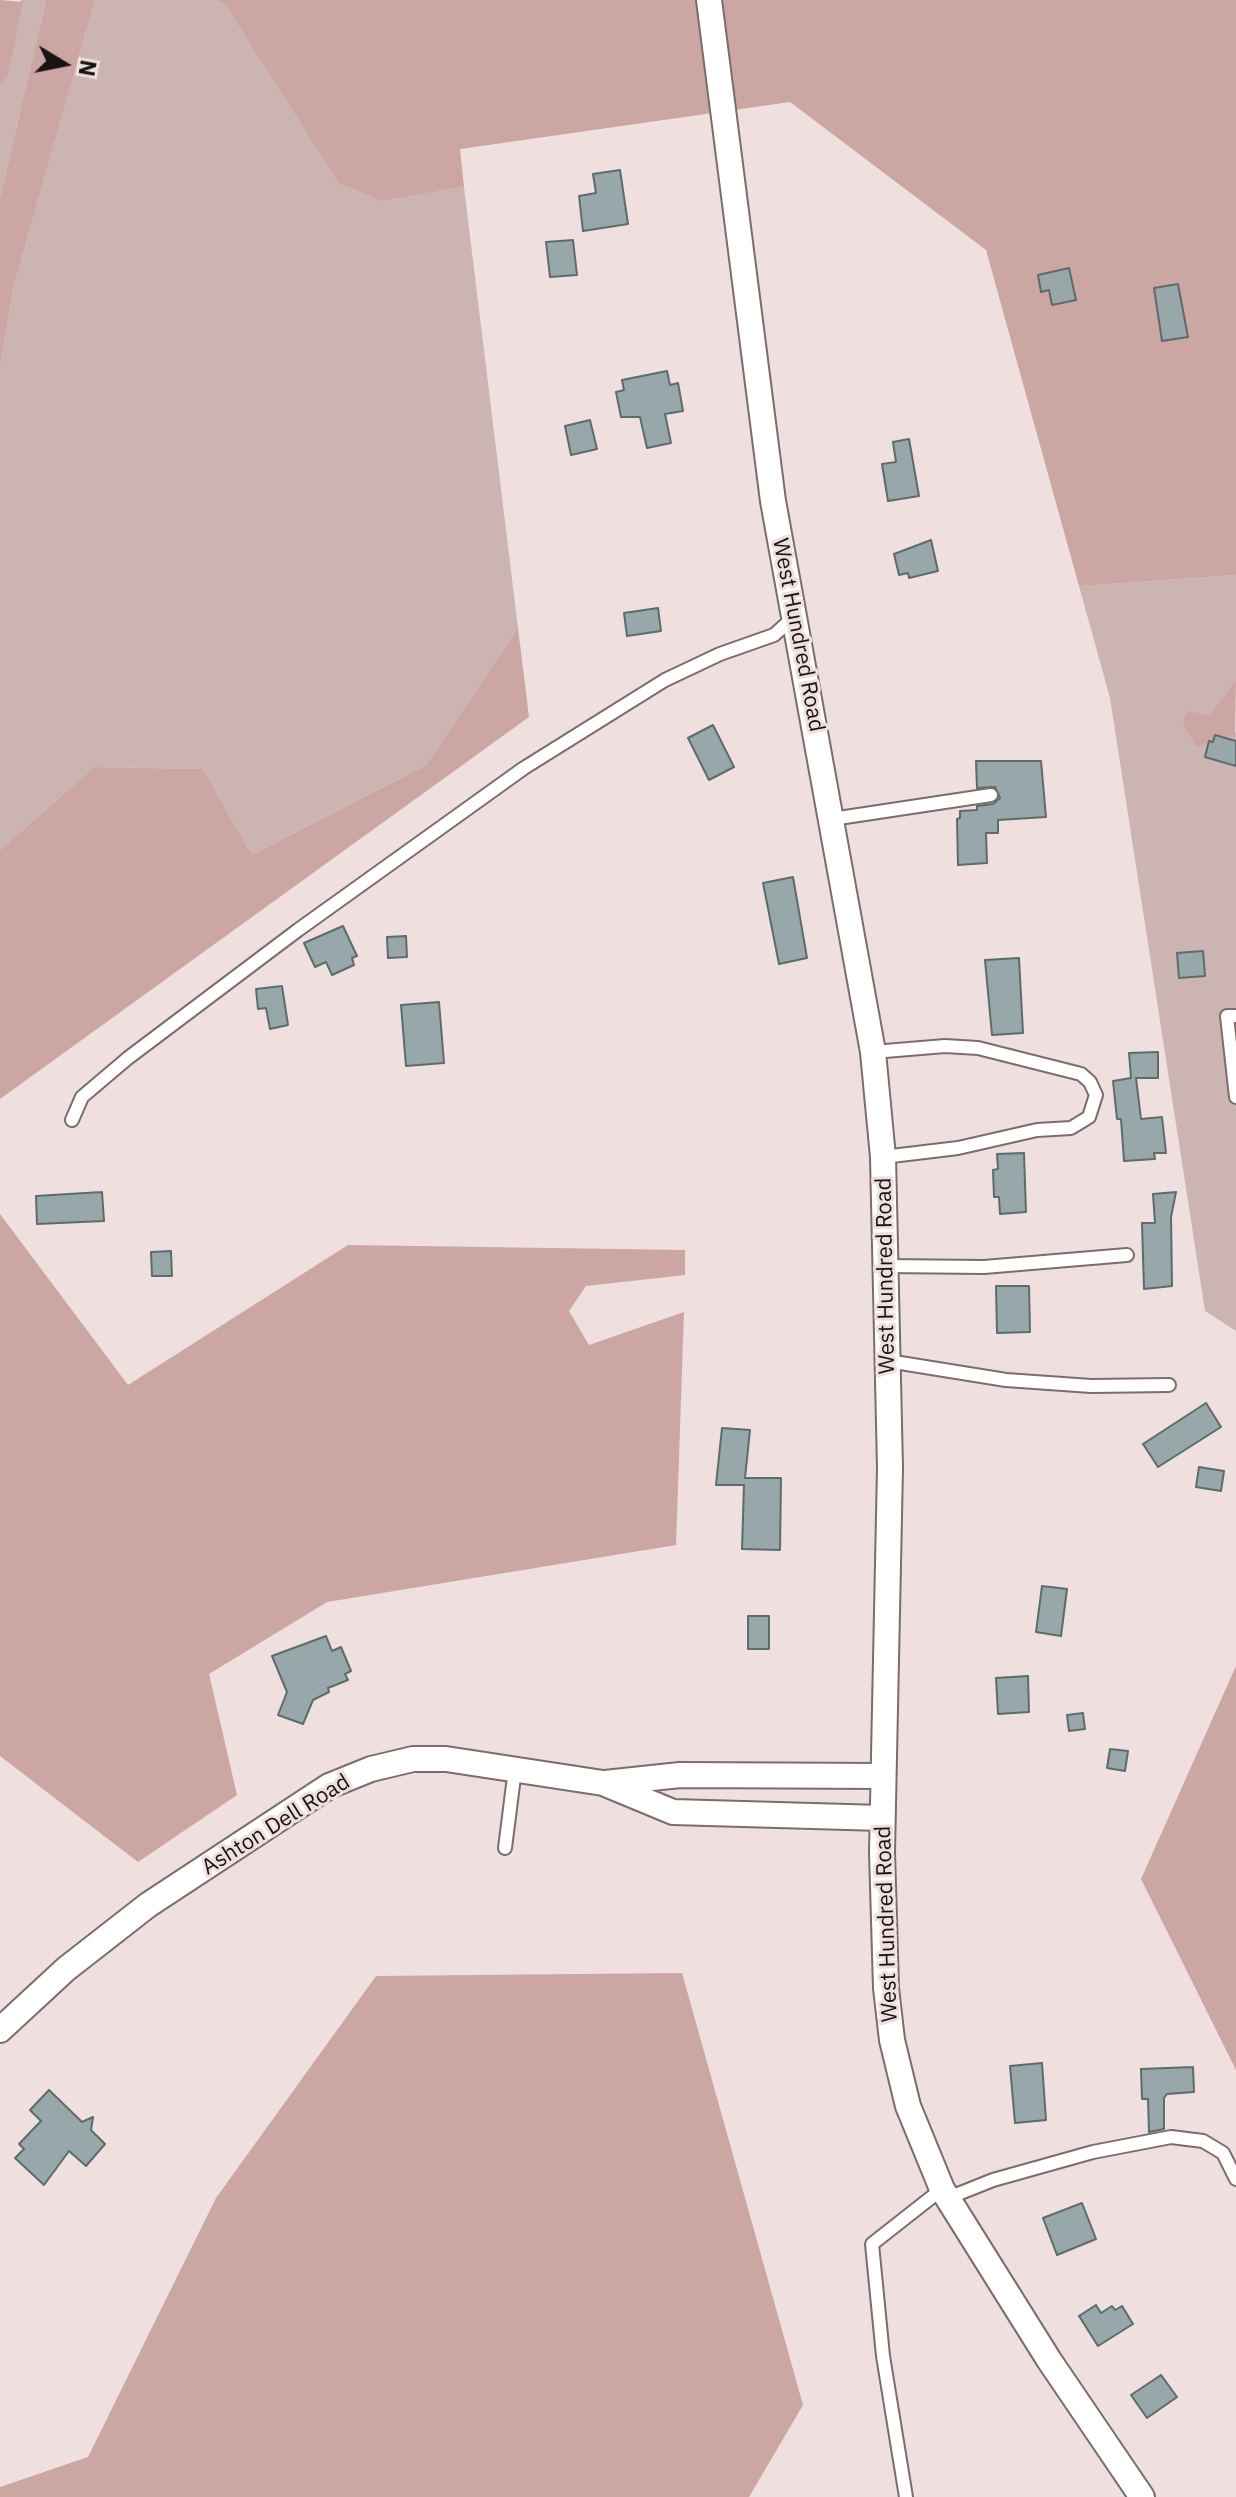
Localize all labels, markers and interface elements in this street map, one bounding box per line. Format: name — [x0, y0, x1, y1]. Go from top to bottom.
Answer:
north arrow — [24, 24, 104, 104]
text: N — [72, 58, 104, 79]
street label: West Hundred Road — [766, 536, 830, 734]
street label: West Hundred Road — [871, 1177, 901, 1375]
street label: Ashton Dell Road — [197, 1769, 355, 1881]
street label: West Hundred Road — [870, 1825, 904, 2023]

